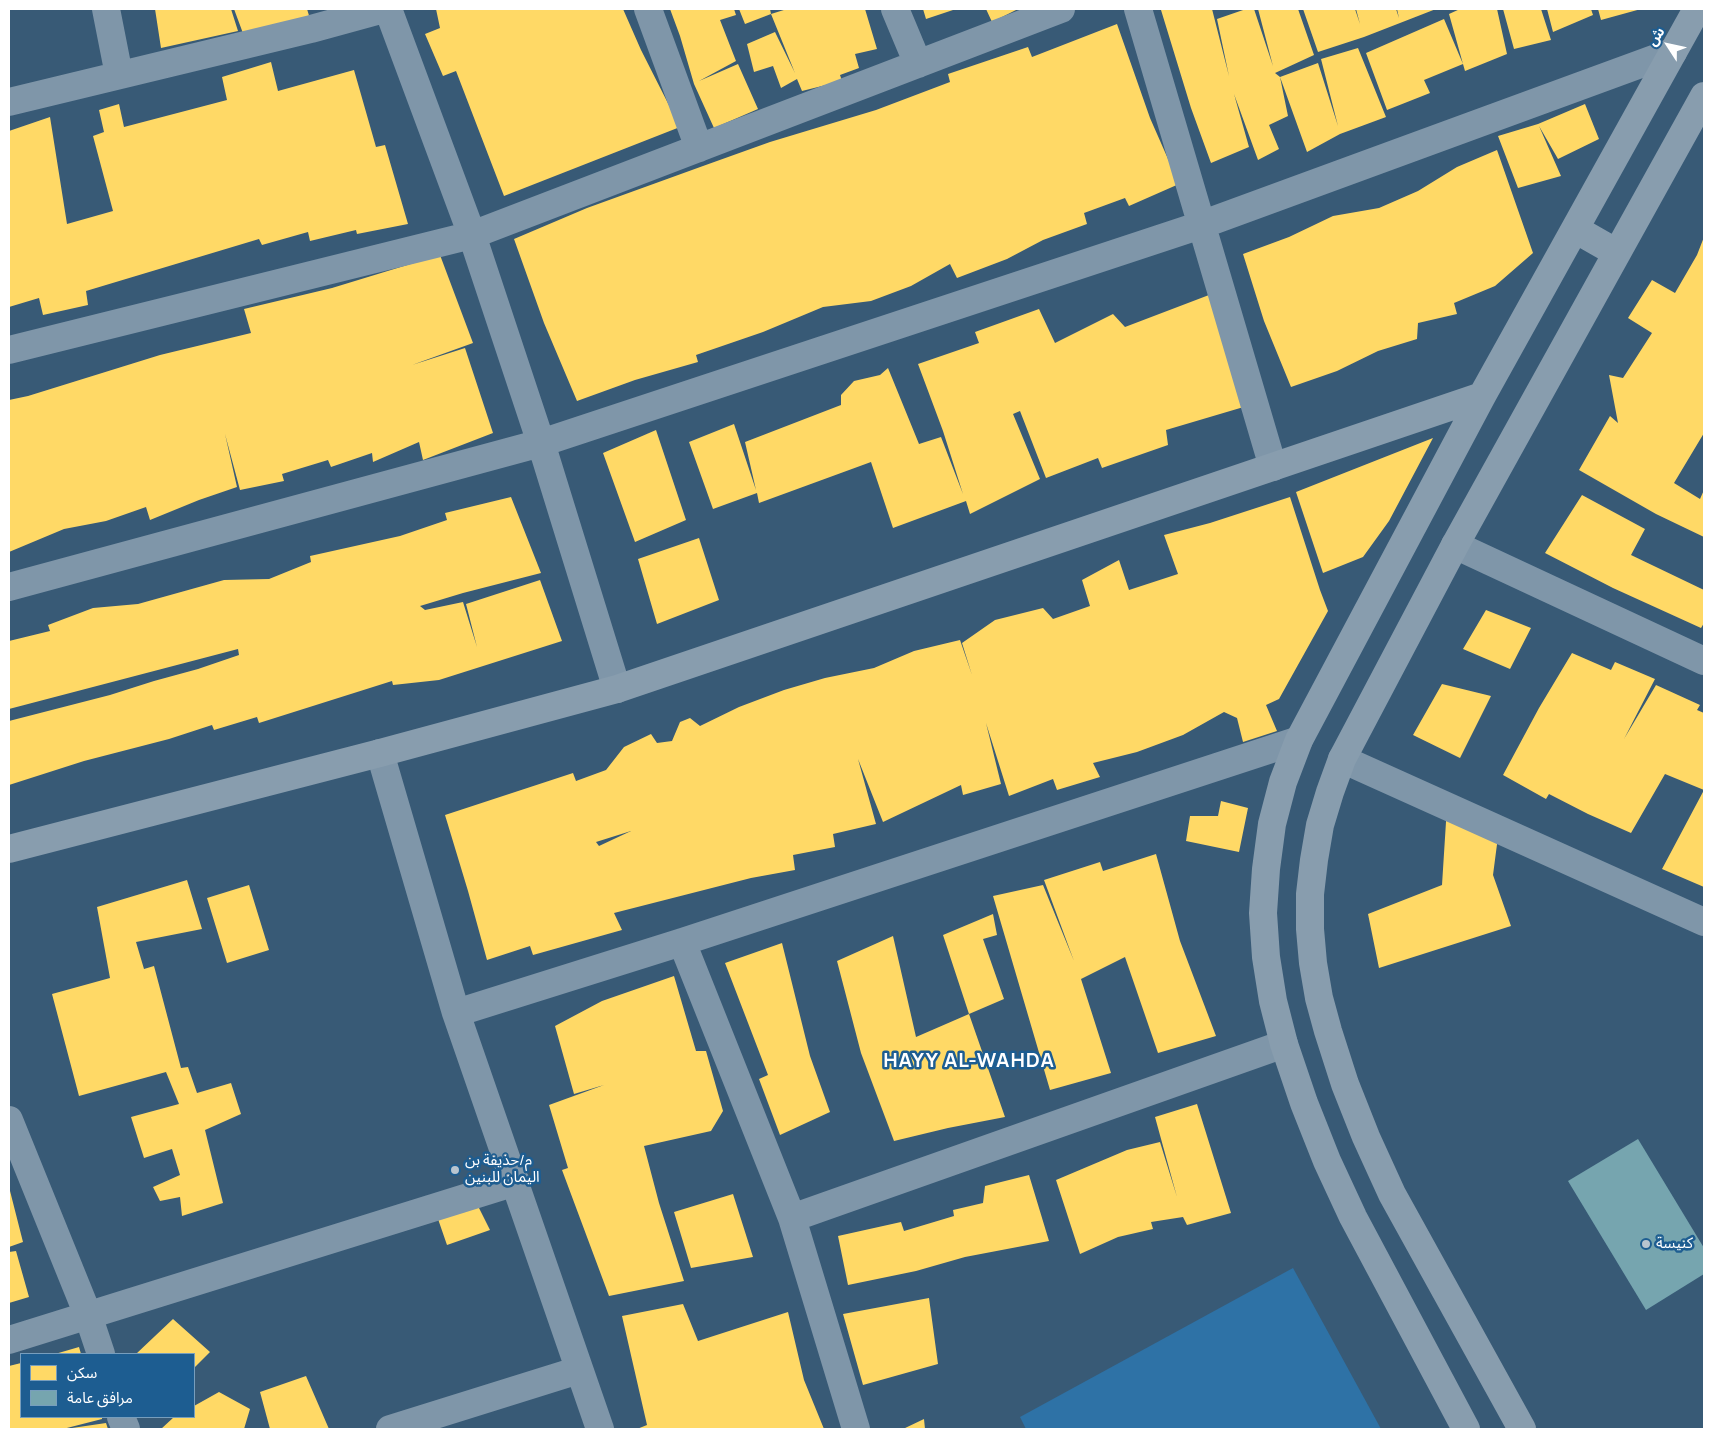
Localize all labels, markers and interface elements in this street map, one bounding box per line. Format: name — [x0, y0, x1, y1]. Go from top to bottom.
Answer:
north arrow — [1643, 20, 1693, 70]
text: ش — [1642, 23, 1669, 49]
district label: HAYY AL-WAHDA — [880, 1049, 1058, 1073]
place label: م/حذيفة بن اليمان للبنين — [465, 1152, 540, 1187]
marker: م/حذيفة بن اليمان للبنين — [449, 1164, 461, 1176]
place label: كنيسة — [1656, 1235, 1693, 1253]
marker: كنيسة — [1640, 1238, 1652, 1250]
legend — [20, 1353, 195, 1418]
text: سكن — [67, 1362, 97, 1383]
text: مرافق عامة — [67, 1387, 133, 1408]

